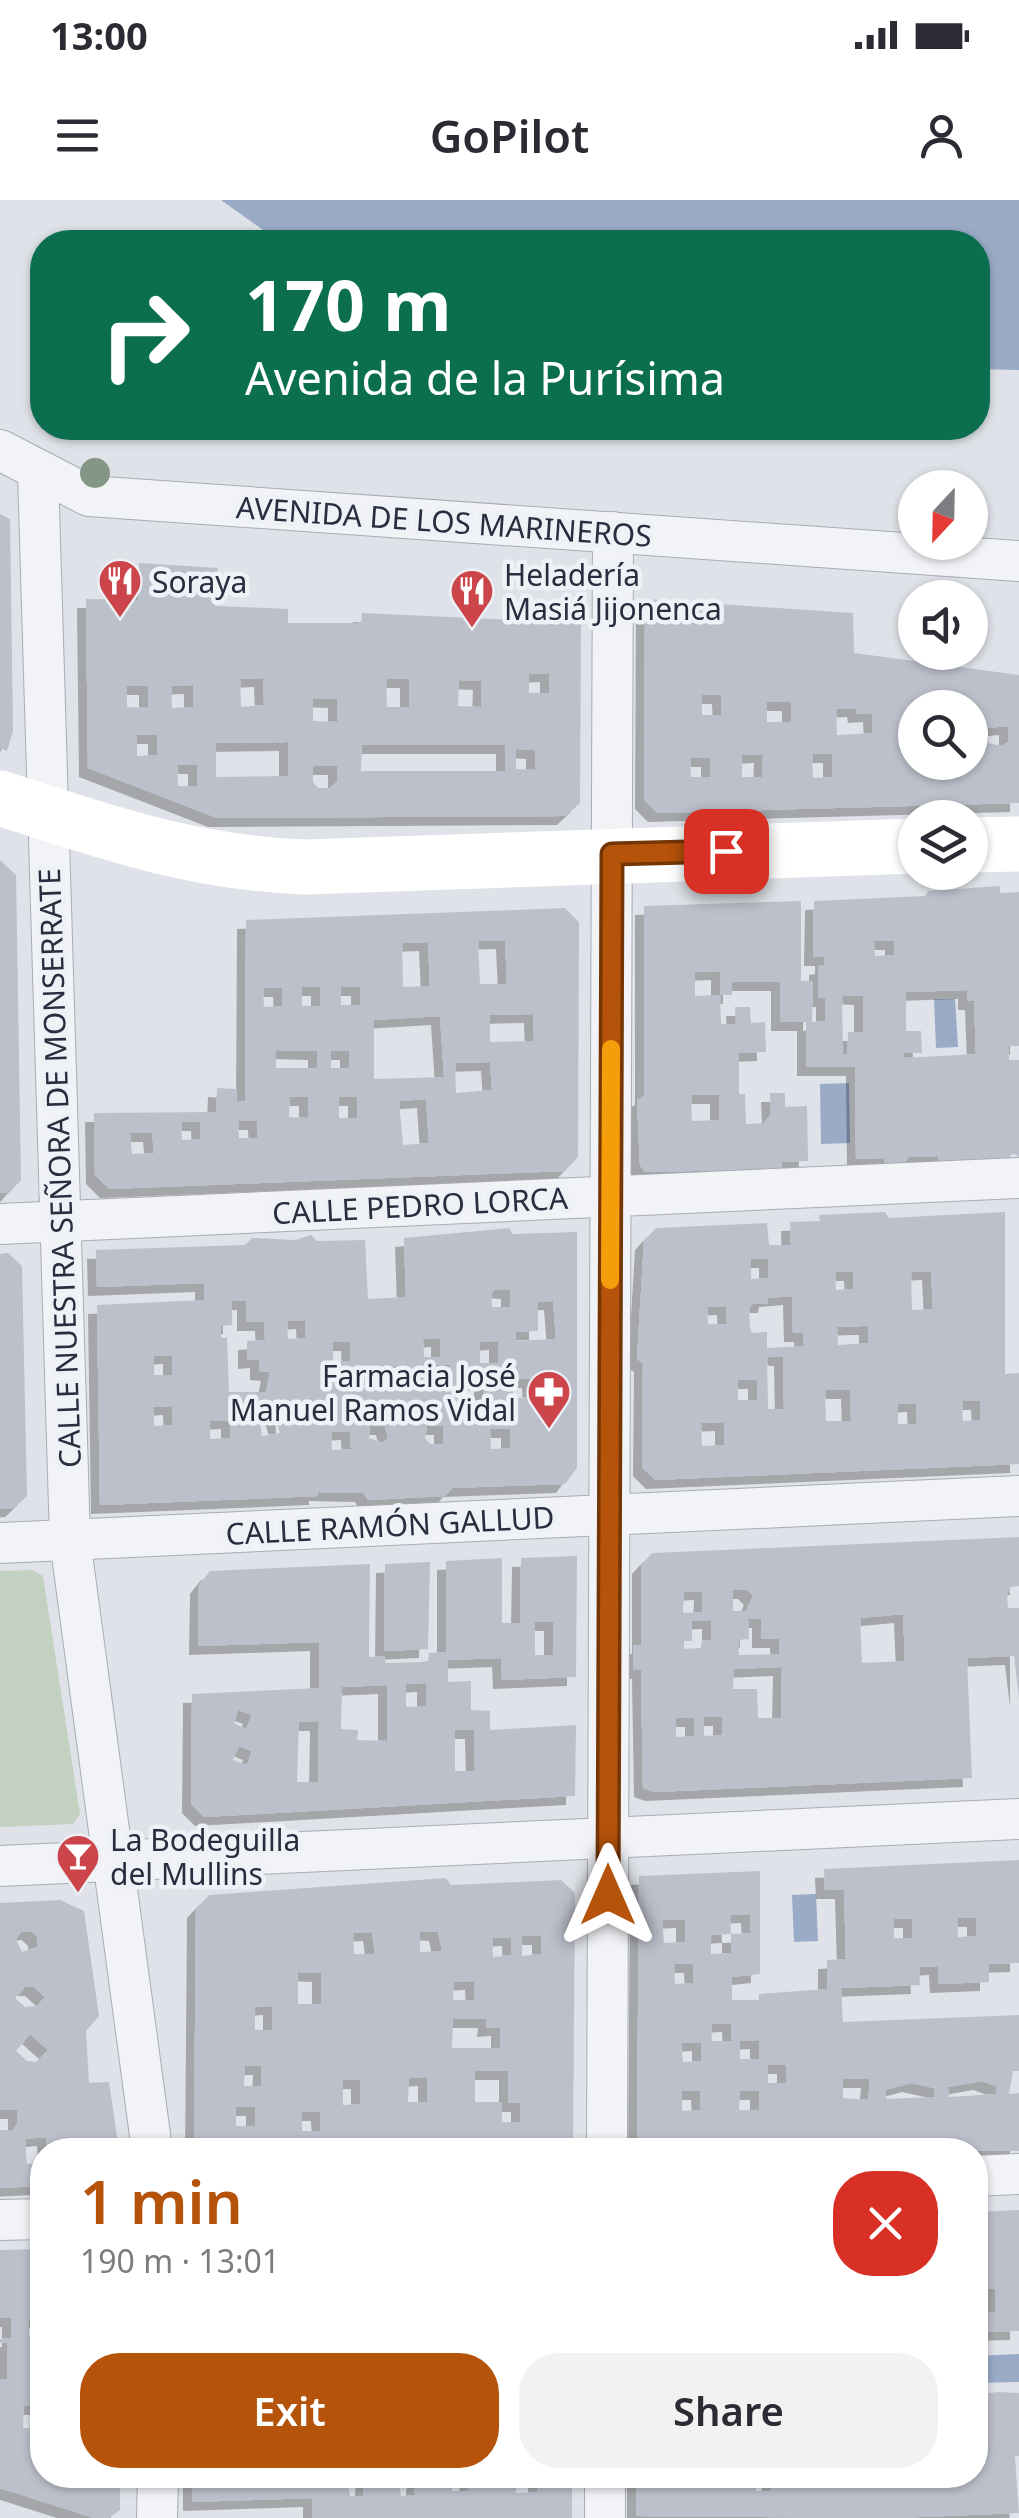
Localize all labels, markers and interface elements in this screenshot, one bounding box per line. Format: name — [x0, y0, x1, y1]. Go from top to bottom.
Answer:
text: 13:00 — [50, 9, 148, 61]
text: GoPilot — [430, 105, 589, 166]
icon: menu — [50, 108, 105, 163]
icon: person — [914, 108, 969, 163]
text: 170 m — [245, 256, 452, 352]
icon: right — [80, 270, 210, 400]
text: Avenida de la Purísima — [245, 347, 725, 408]
north arrow — [898, 470, 988, 560]
map controls — [898, 470, 988, 890]
street label: AVENIDA DE LOS MARINEROS — [235, 486, 653, 556]
place label: Heladería Masiá Jijonenca — [504, 554, 722, 629]
restaurant icon: Soraya — [97, 558, 143, 619]
place label: Soraya — [152, 561, 247, 602]
restaurant icon: Heladería Masiá Jijonenca — [449, 568, 495, 629]
button: sound — [898, 580, 988, 670]
button: search — [898, 690, 988, 780]
button: layers — [898, 800, 988, 890]
pin — [684, 809, 769, 894]
icon: arrive — [699, 824, 754, 879]
street label: CALLE NUESTRA SEÑORA DE MONSERRATE — [28, 867, 90, 1469]
street label: CALLE PEDRO LORCA — [271, 1177, 570, 1233]
place label: Farmacia José Manuel Ramos Vidal — [230, 1355, 516, 1430]
pharmacy icon: Farmacia José Manuel Ramos Vidal — [526, 1369, 572, 1430]
street label: CALLE RAMÓN GALLUD — [225, 1496, 555, 1554]
place label: La Bodeguilla del Mullins — [110, 1819, 300, 1894]
bar icon: La Bodeguilla del Mullins — [55, 1833, 101, 1894]
position arrow — [556, 1843, 660, 1947]
text: 1 min — [80, 2160, 243, 2242]
button: close — [833, 2171, 938, 2276]
text: 190 m · 13:01 — [80, 2239, 280, 2282]
button: Exit — [80, 2353, 499, 2468]
button: Share — [519, 2353, 938, 2468]

